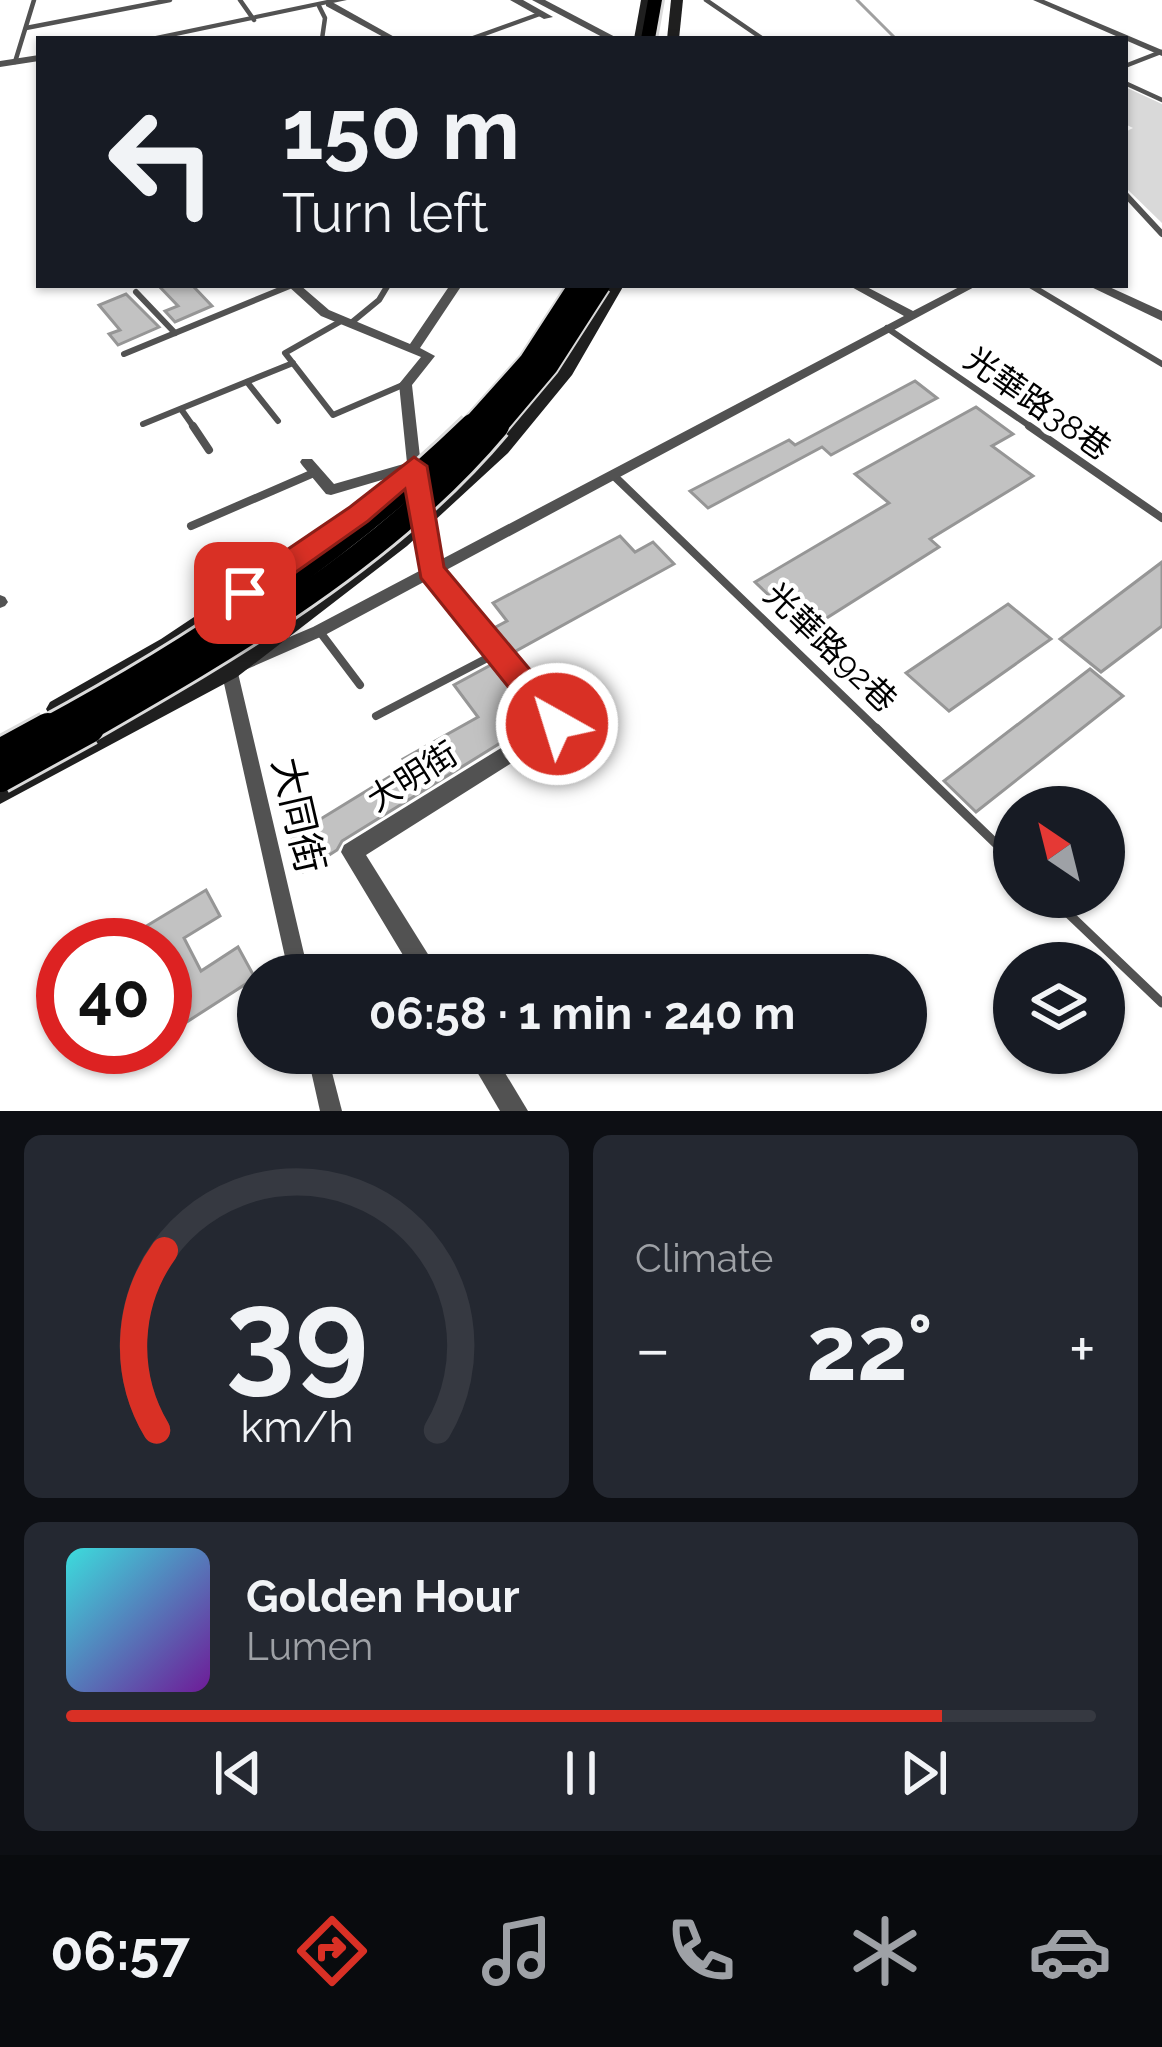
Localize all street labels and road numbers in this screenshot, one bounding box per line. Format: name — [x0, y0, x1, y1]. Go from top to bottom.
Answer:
street label: 光華路38巷 — [957, 339, 1118, 468]
street label: 光華路92巷 — [756, 575, 905, 720]
street label: 大明街 — [360, 734, 465, 819]
street label: 大同街 — [263, 753, 335, 877]

